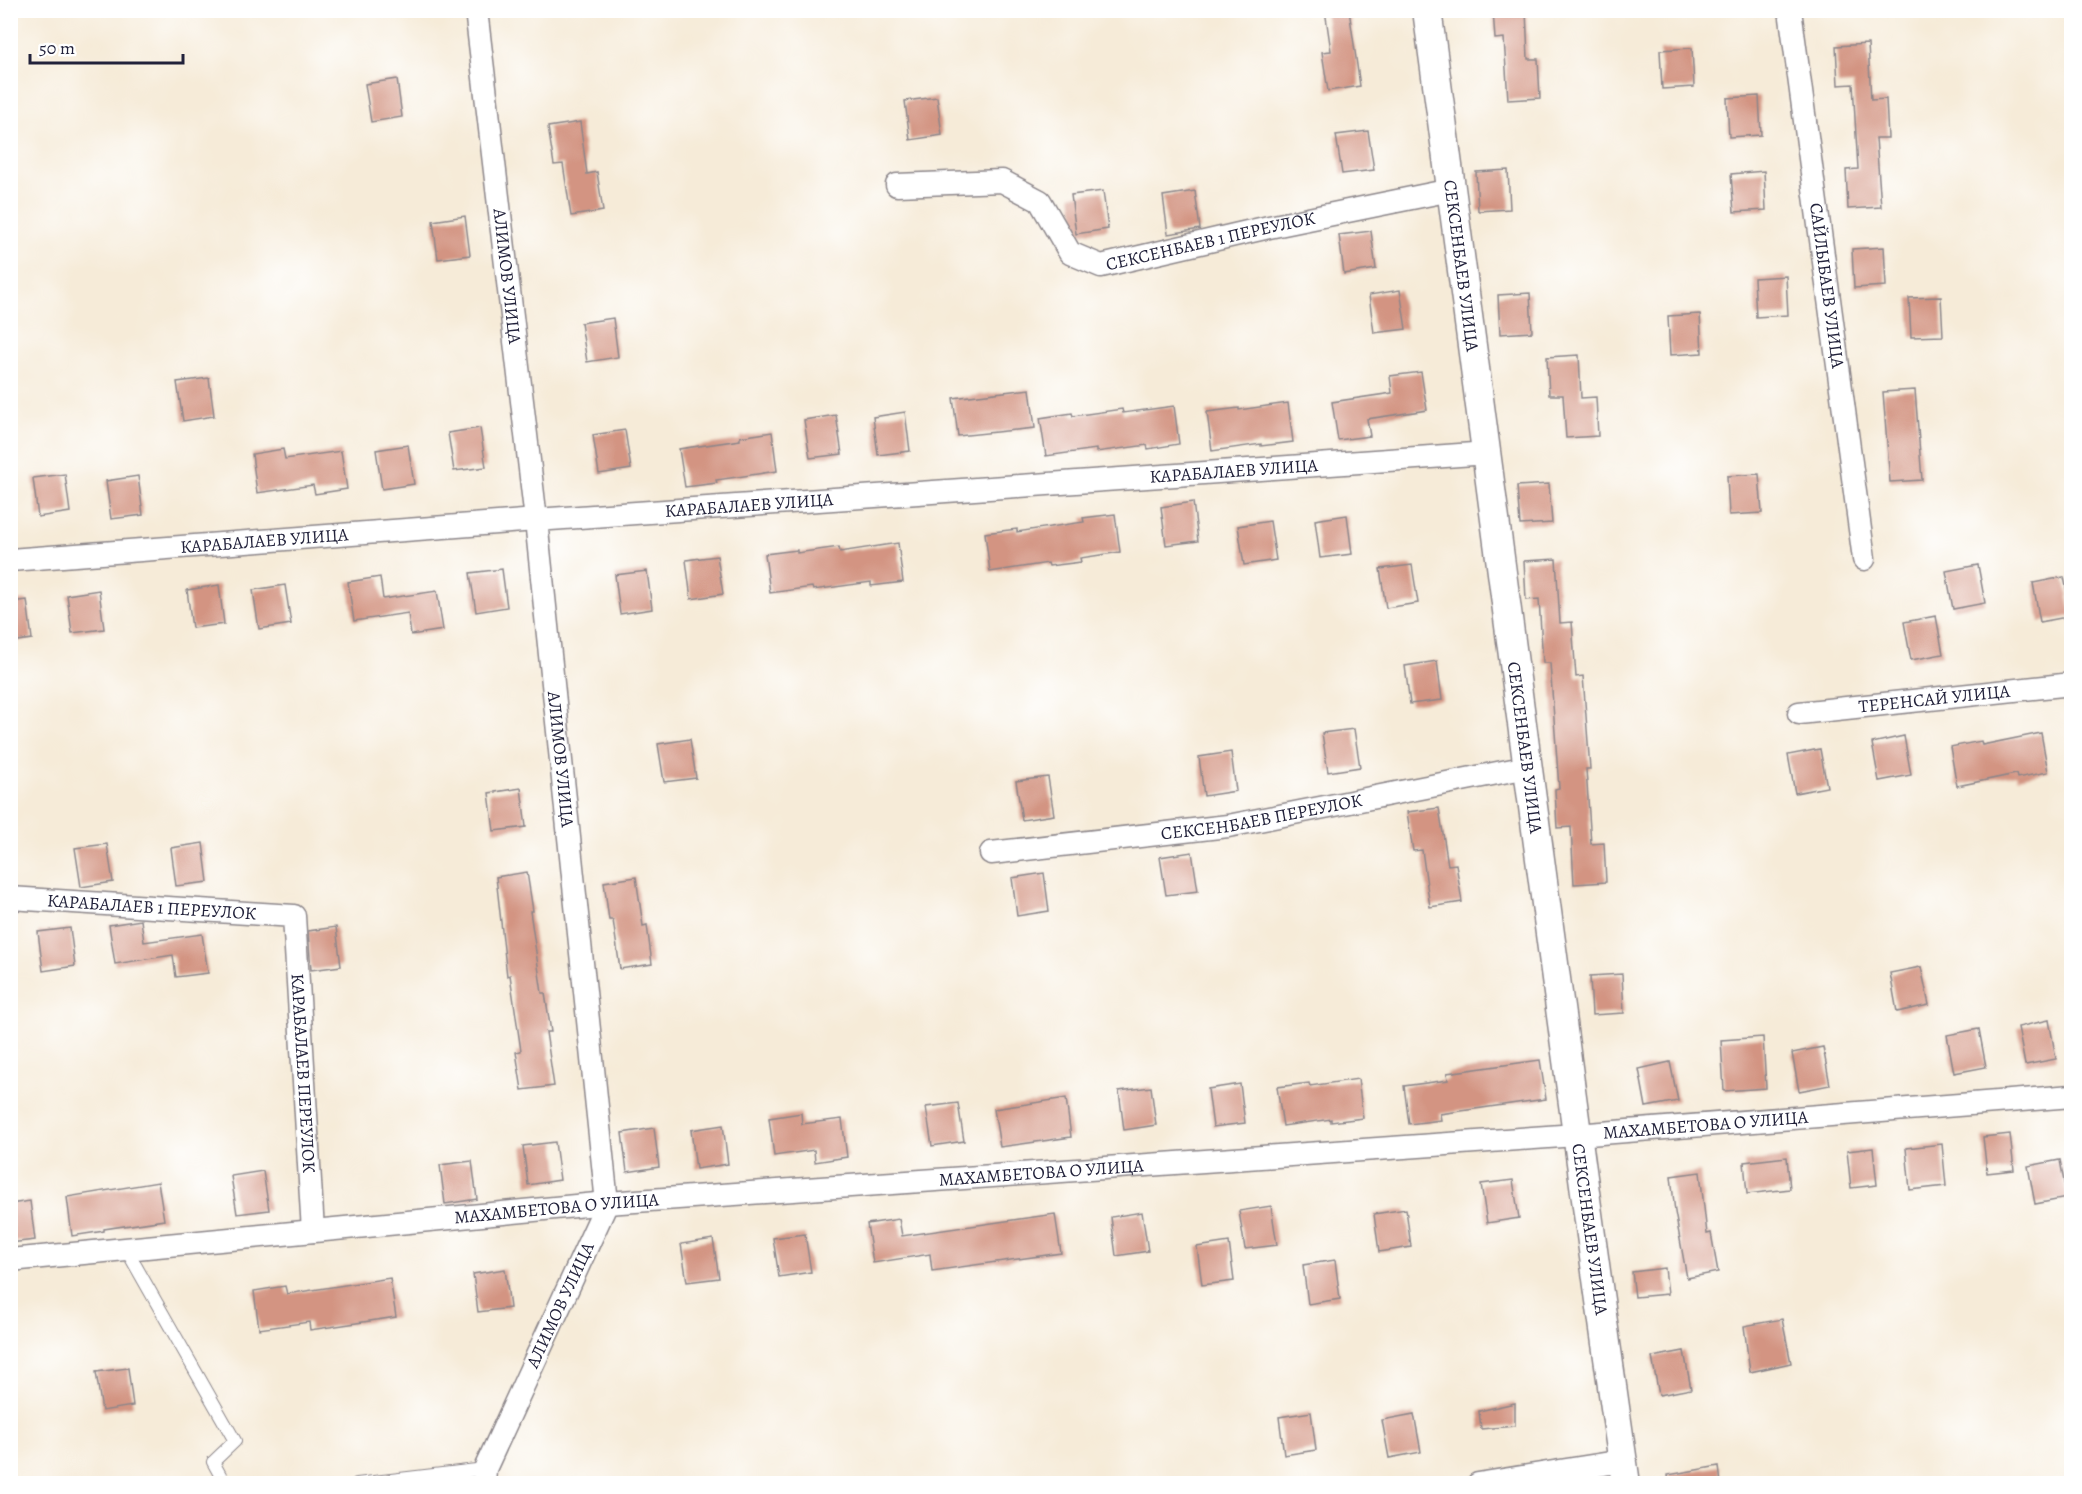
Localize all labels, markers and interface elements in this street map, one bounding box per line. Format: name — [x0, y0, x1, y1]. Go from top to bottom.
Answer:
scale bar — [30, 27, 183, 65]
text: 50 m — [39, 36, 75, 60]
street label: СЕКСЕНБАЕВ УЛИЦА — [1438, 178, 1485, 354]
street label: САЙЛЫБАЕВ УЛИЦА — [1804, 201, 1850, 370]
street label: АЛИМОВ УЛИЦА — [487, 206, 527, 346]
street label: СЕКСЕНБАЕВ 1 ПЕРЕУЛОК — [1104, 206, 1318, 276]
street label: КАРАБАЛАЕВ УЛИЦА — [1149, 453, 1319, 489]
street label: КАРАБАЛАЕВ УЛИЦА — [664, 487, 834, 523]
street label: КАРАБАЛАЕВ УЛИЦА — [179, 522, 350, 559]
street label: СЕКСЕНБАЕВ УЛИЦА — [1502, 660, 1548, 835]
street label: ТЕРЕНСАЙ УЛИЦА — [1857, 679, 2011, 719]
street label: АЛИМОВ УЛИЦА — [542, 689, 580, 829]
street label: СЕКСЕНБАЕВ ПЕРЕУЛОК — [1159, 788, 1365, 846]
street label: КАРАБАЛАЕВ 1 ПЕРЕУЛОК — [46, 888, 257, 926]
street label: КАРАБАЛАЕВ ПЕРЕУЛОК — [285, 973, 321, 1174]
street label: МАХАМБЕТОВА О УЛИЦА — [1602, 1105, 1809, 1145]
street label: СЕКСЕНБАЕВ УЛИЦА — [1566, 1142, 1614, 1317]
street label: МАХАМБЕТОВА О УЛИЦА — [938, 1153, 1145, 1192]
street label: МАХАМБЕТОВА О УЛИЦА — [453, 1187, 660, 1230]
street label: АЛИМОВ УЛИЦА — [520, 1238, 600, 1373]

